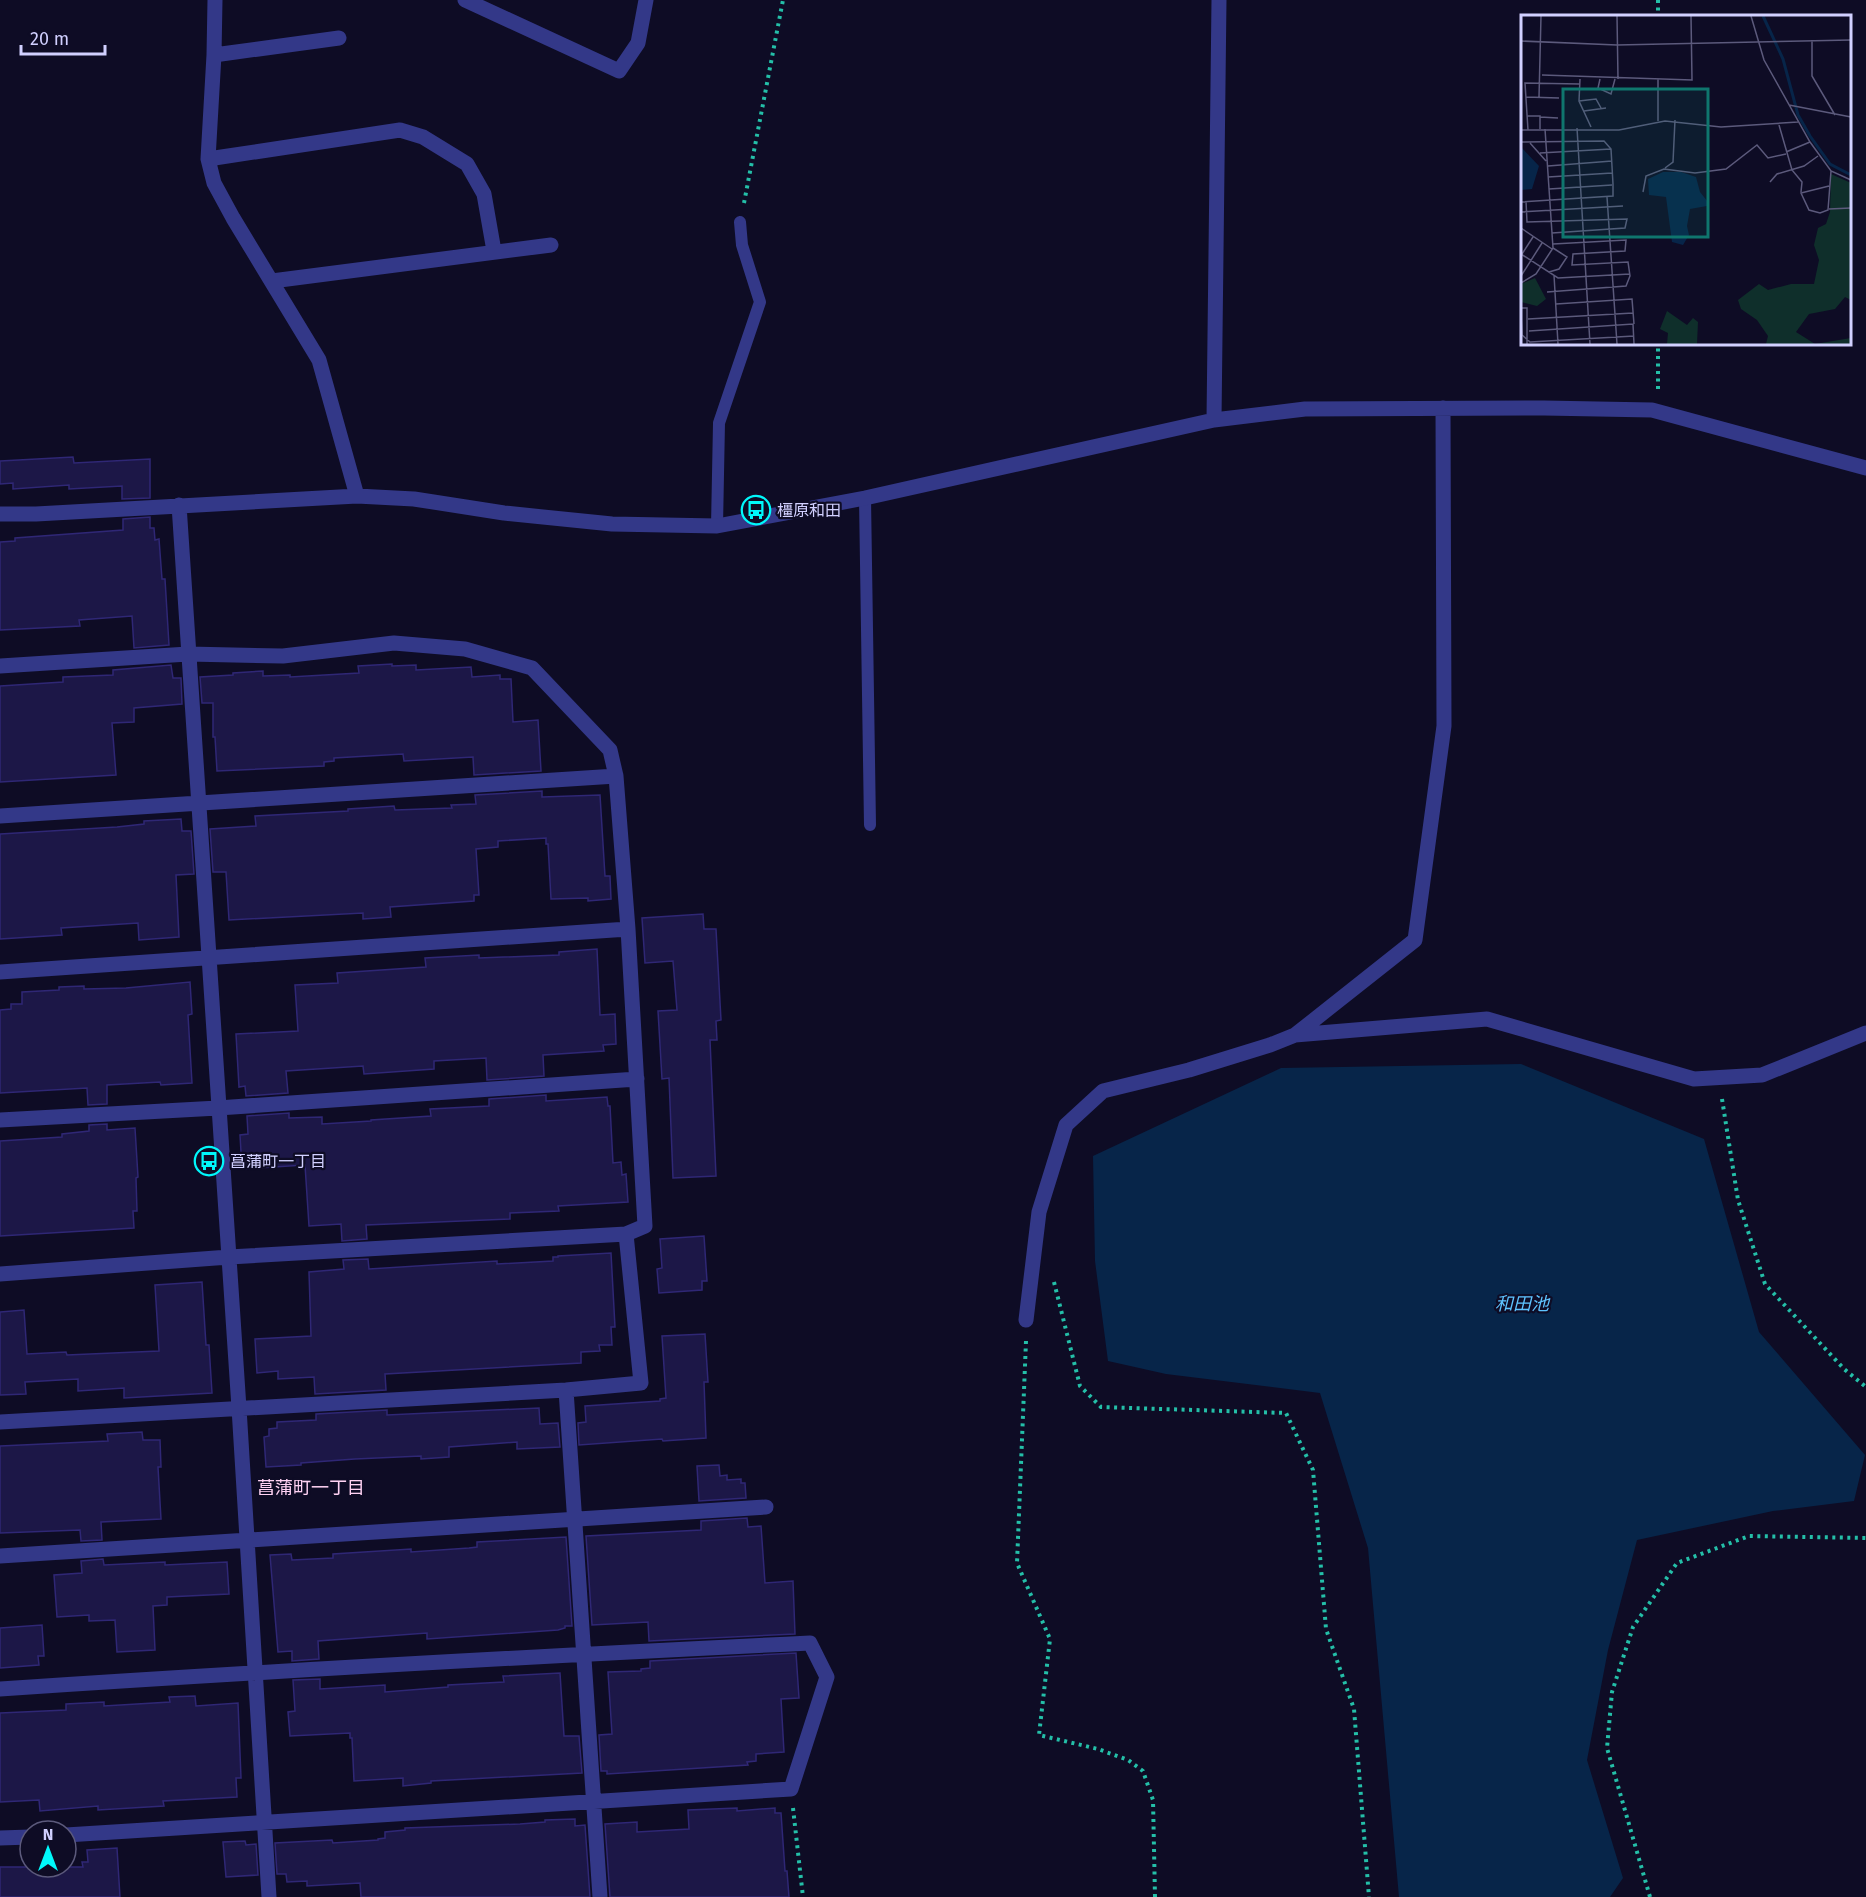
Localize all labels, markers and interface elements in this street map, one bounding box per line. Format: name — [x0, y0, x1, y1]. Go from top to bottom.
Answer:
inset map — [1521, 15, 1851, 345]
scale bar — [21, 18, 105, 56]
text: 20 m — [30, 28, 69, 50]
bus stop icon: 橿原和田 — [740, 494, 772, 526]
place label: 橿原和田 — [777, 501, 841, 520]
bus stop icon: 菖蒲町一丁目 — [193, 1145, 225, 1177]
place label: 菖蒲町一丁目 — [230, 1152, 326, 1171]
water label: 和田池 — [1495, 1293, 1551, 1315]
district label: 菖蒲町一丁目 — [257, 1477, 365, 1499]
north arrow — [18, 1819, 78, 1879]
text: N — [43, 1825, 53, 1844]

